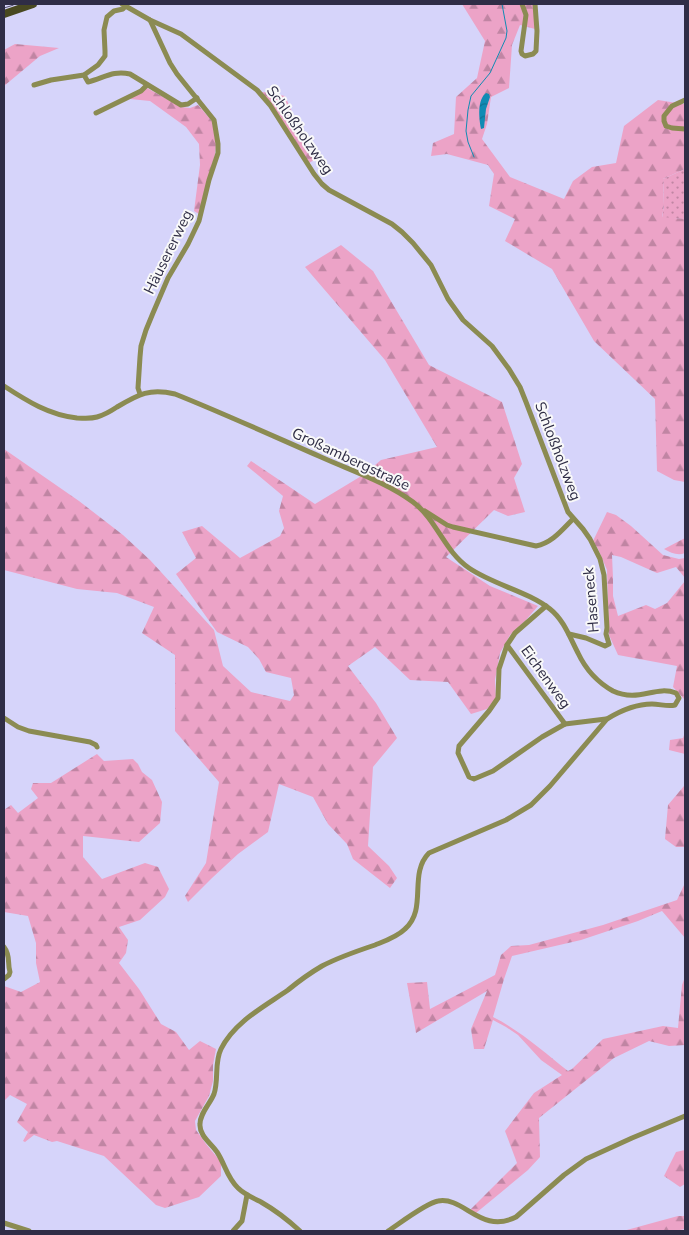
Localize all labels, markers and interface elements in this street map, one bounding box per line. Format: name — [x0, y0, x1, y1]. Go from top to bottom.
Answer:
street label: Schloßholzweg — [262, 82, 338, 178]
street label: Häusererweg — [139, 207, 197, 297]
street label: Schloßholzweg — [530, 399, 586, 503]
street label: Großambergstraße — [289, 423, 413, 495]
street label: Haseneck — [578, 566, 604, 634]
street label: Eichenweg — [516, 641, 576, 713]

